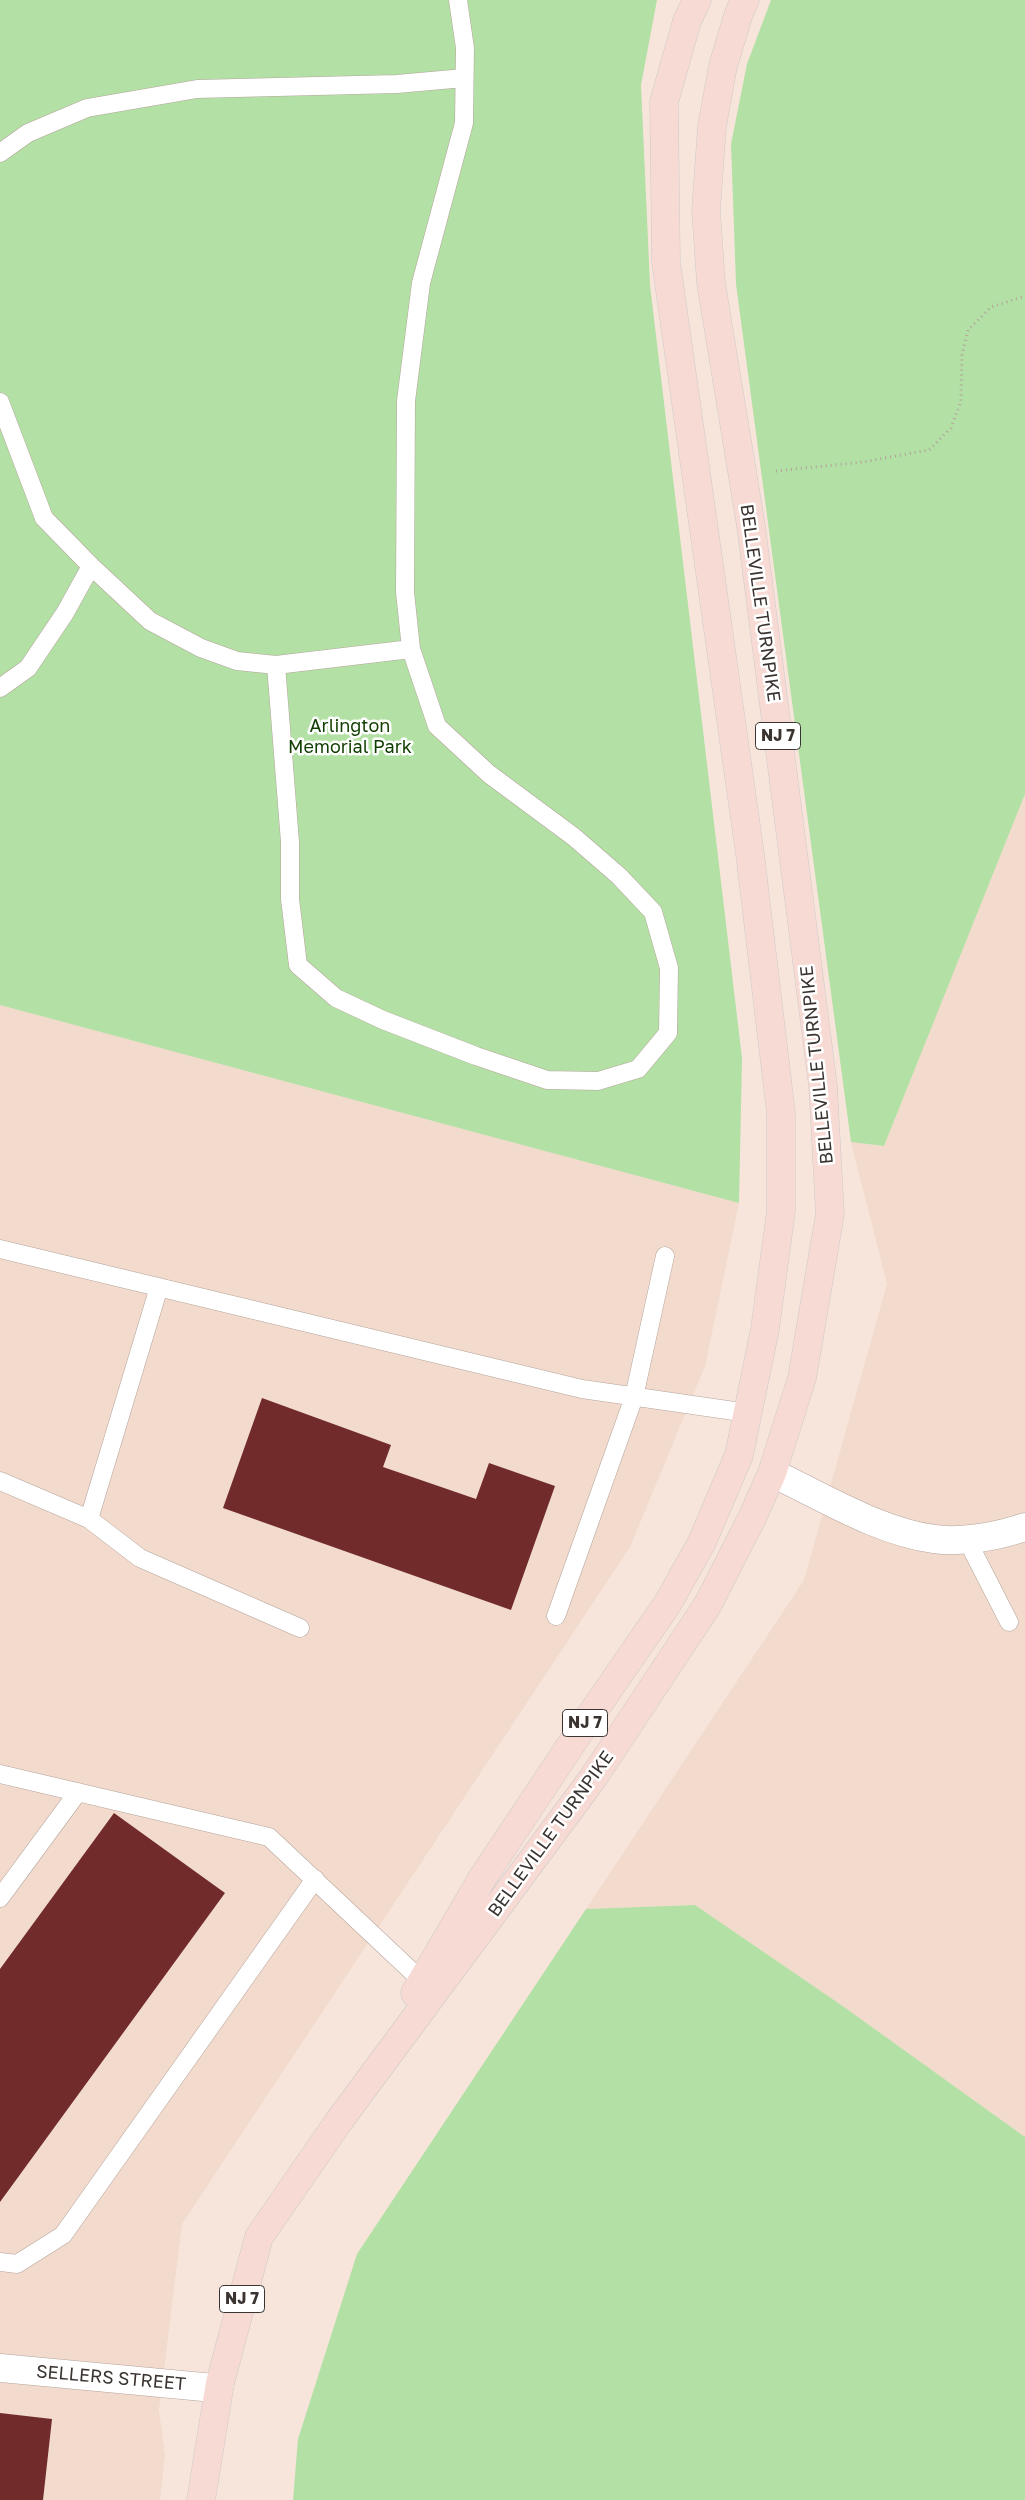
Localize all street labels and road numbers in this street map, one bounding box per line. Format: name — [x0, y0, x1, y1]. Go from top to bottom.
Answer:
street label: BELLEVILLE TURNPIKE — [735, 503, 785, 703]
road number: NJ 7 — [756, 722, 800, 749]
street label: BELLEVILLE TURNPIKE — [796, 965, 838, 1165]
road number: NJ 7 — [562, 1710, 608, 1736]
street label: BELLEVILLE TURNPIKE — [484, 1747, 618, 1921]
road number: NJ 7 — [220, 2286, 264, 2312]
street label: SELLERS STREET — [35, 2361, 187, 2395]

